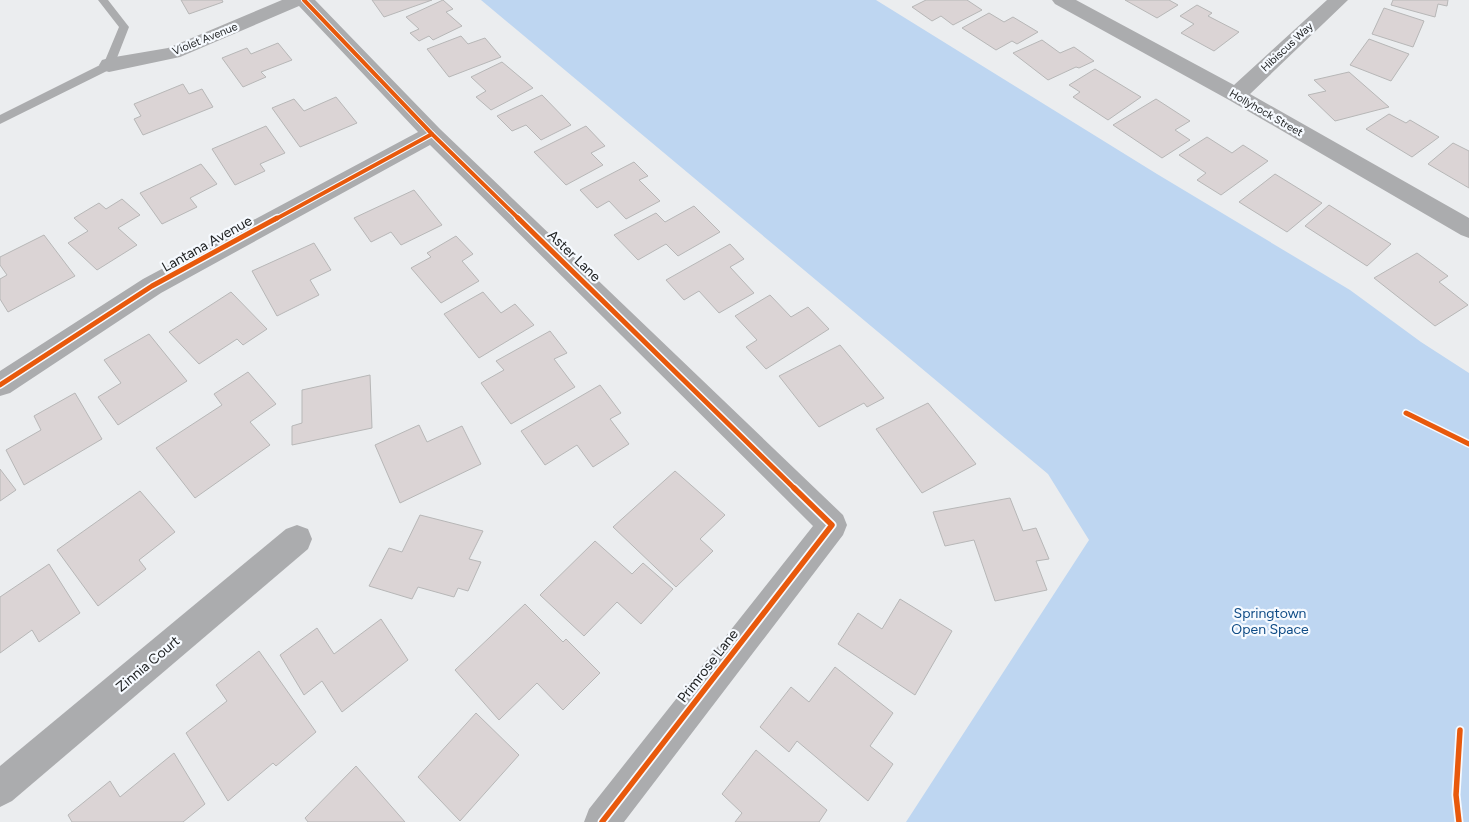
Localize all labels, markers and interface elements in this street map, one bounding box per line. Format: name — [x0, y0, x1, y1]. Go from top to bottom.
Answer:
street label: Hibiscus Way — [1258, 19, 1316, 74]
street label: Violet Avenue — [171, 20, 239, 58]
street label: Hollyhock Street — [1227, 87, 1305, 139]
street label: Lantana Avenue — [159, 212, 255, 276]
street label: Aster Lane — [544, 227, 604, 286]
park label: Springtown Open Space — [1231, 605, 1309, 638]
street label: Primrose Lane — [674, 626, 742, 706]
street label: Zinnia Court — [113, 633, 183, 695]

